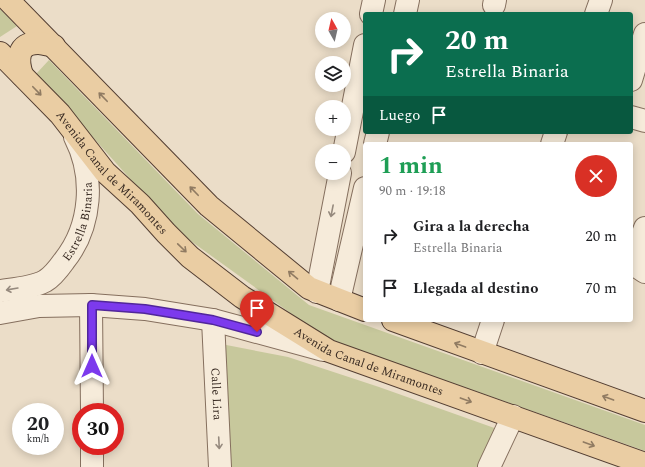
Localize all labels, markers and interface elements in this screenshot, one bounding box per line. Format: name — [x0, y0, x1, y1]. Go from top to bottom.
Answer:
north arrow — [315, 12, 351, 48]
map controls — [315, 12, 351, 180]
text: 20 m — [445, 19, 509, 62]
icon: right — [379, 28, 431, 80]
button: layers — [315, 56, 351, 92]
text: Estrella Binaria — [445, 58, 569, 85]
one-way arrow — [32, 86, 42, 96]
one-way arrow — [98, 92, 108, 102]
button: + — [315, 100, 351, 136]
text: Luego — [379, 104, 420, 127]
icon: arrive — [428, 104, 450, 126]
street label: Avenida Canal de Miramontes — [51, 107, 172, 239]
button: − — [315, 144, 351, 180]
text: 1 min — [379, 148, 443, 184]
button: close — [575, 155, 617, 197]
street label: Estrella Binaria — [57, 181, 97, 265]
text: 90 m · 19:18 — [379, 181, 445, 201]
one-way arrow — [189, 186, 199, 196]
one-way arrow — [328, 204, 336, 217]
text: Gira a la derecha — [413, 215, 529, 238]
icon: right — [379, 225, 401, 247]
text: 20 m — [585, 225, 617, 248]
text: Estrella Binaria — [413, 238, 502, 258]
one-way arrow — [176, 243, 186, 252]
one-way arrow — [287, 271, 298, 280]
icon: arrive — [379, 277, 401, 299]
text: Llegada al destino — [413, 277, 538, 300]
text: 70 m — [585, 277, 617, 300]
one-way arrow — [6, 285, 19, 293]
pin — [240, 291, 274, 332]
icon: arrive — [246, 297, 268, 319]
street label: Avenida Canal de Miramontes — [290, 322, 446, 401]
one-way arrow — [454, 340, 466, 348]
position arrow — [71, 345, 113, 387]
street label: Calle Lira — [206, 367, 227, 421]
one-way arrow — [602, 394, 615, 401]
one-way arrow — [460, 397, 473, 404]
speed limit sign: 30 — [72, 403, 124, 455]
text: 20 — [27, 409, 49, 439]
text: km/h — [27, 431, 49, 447]
one-way arrow — [215, 436, 222, 449]
one-way arrow — [582, 440, 594, 448]

